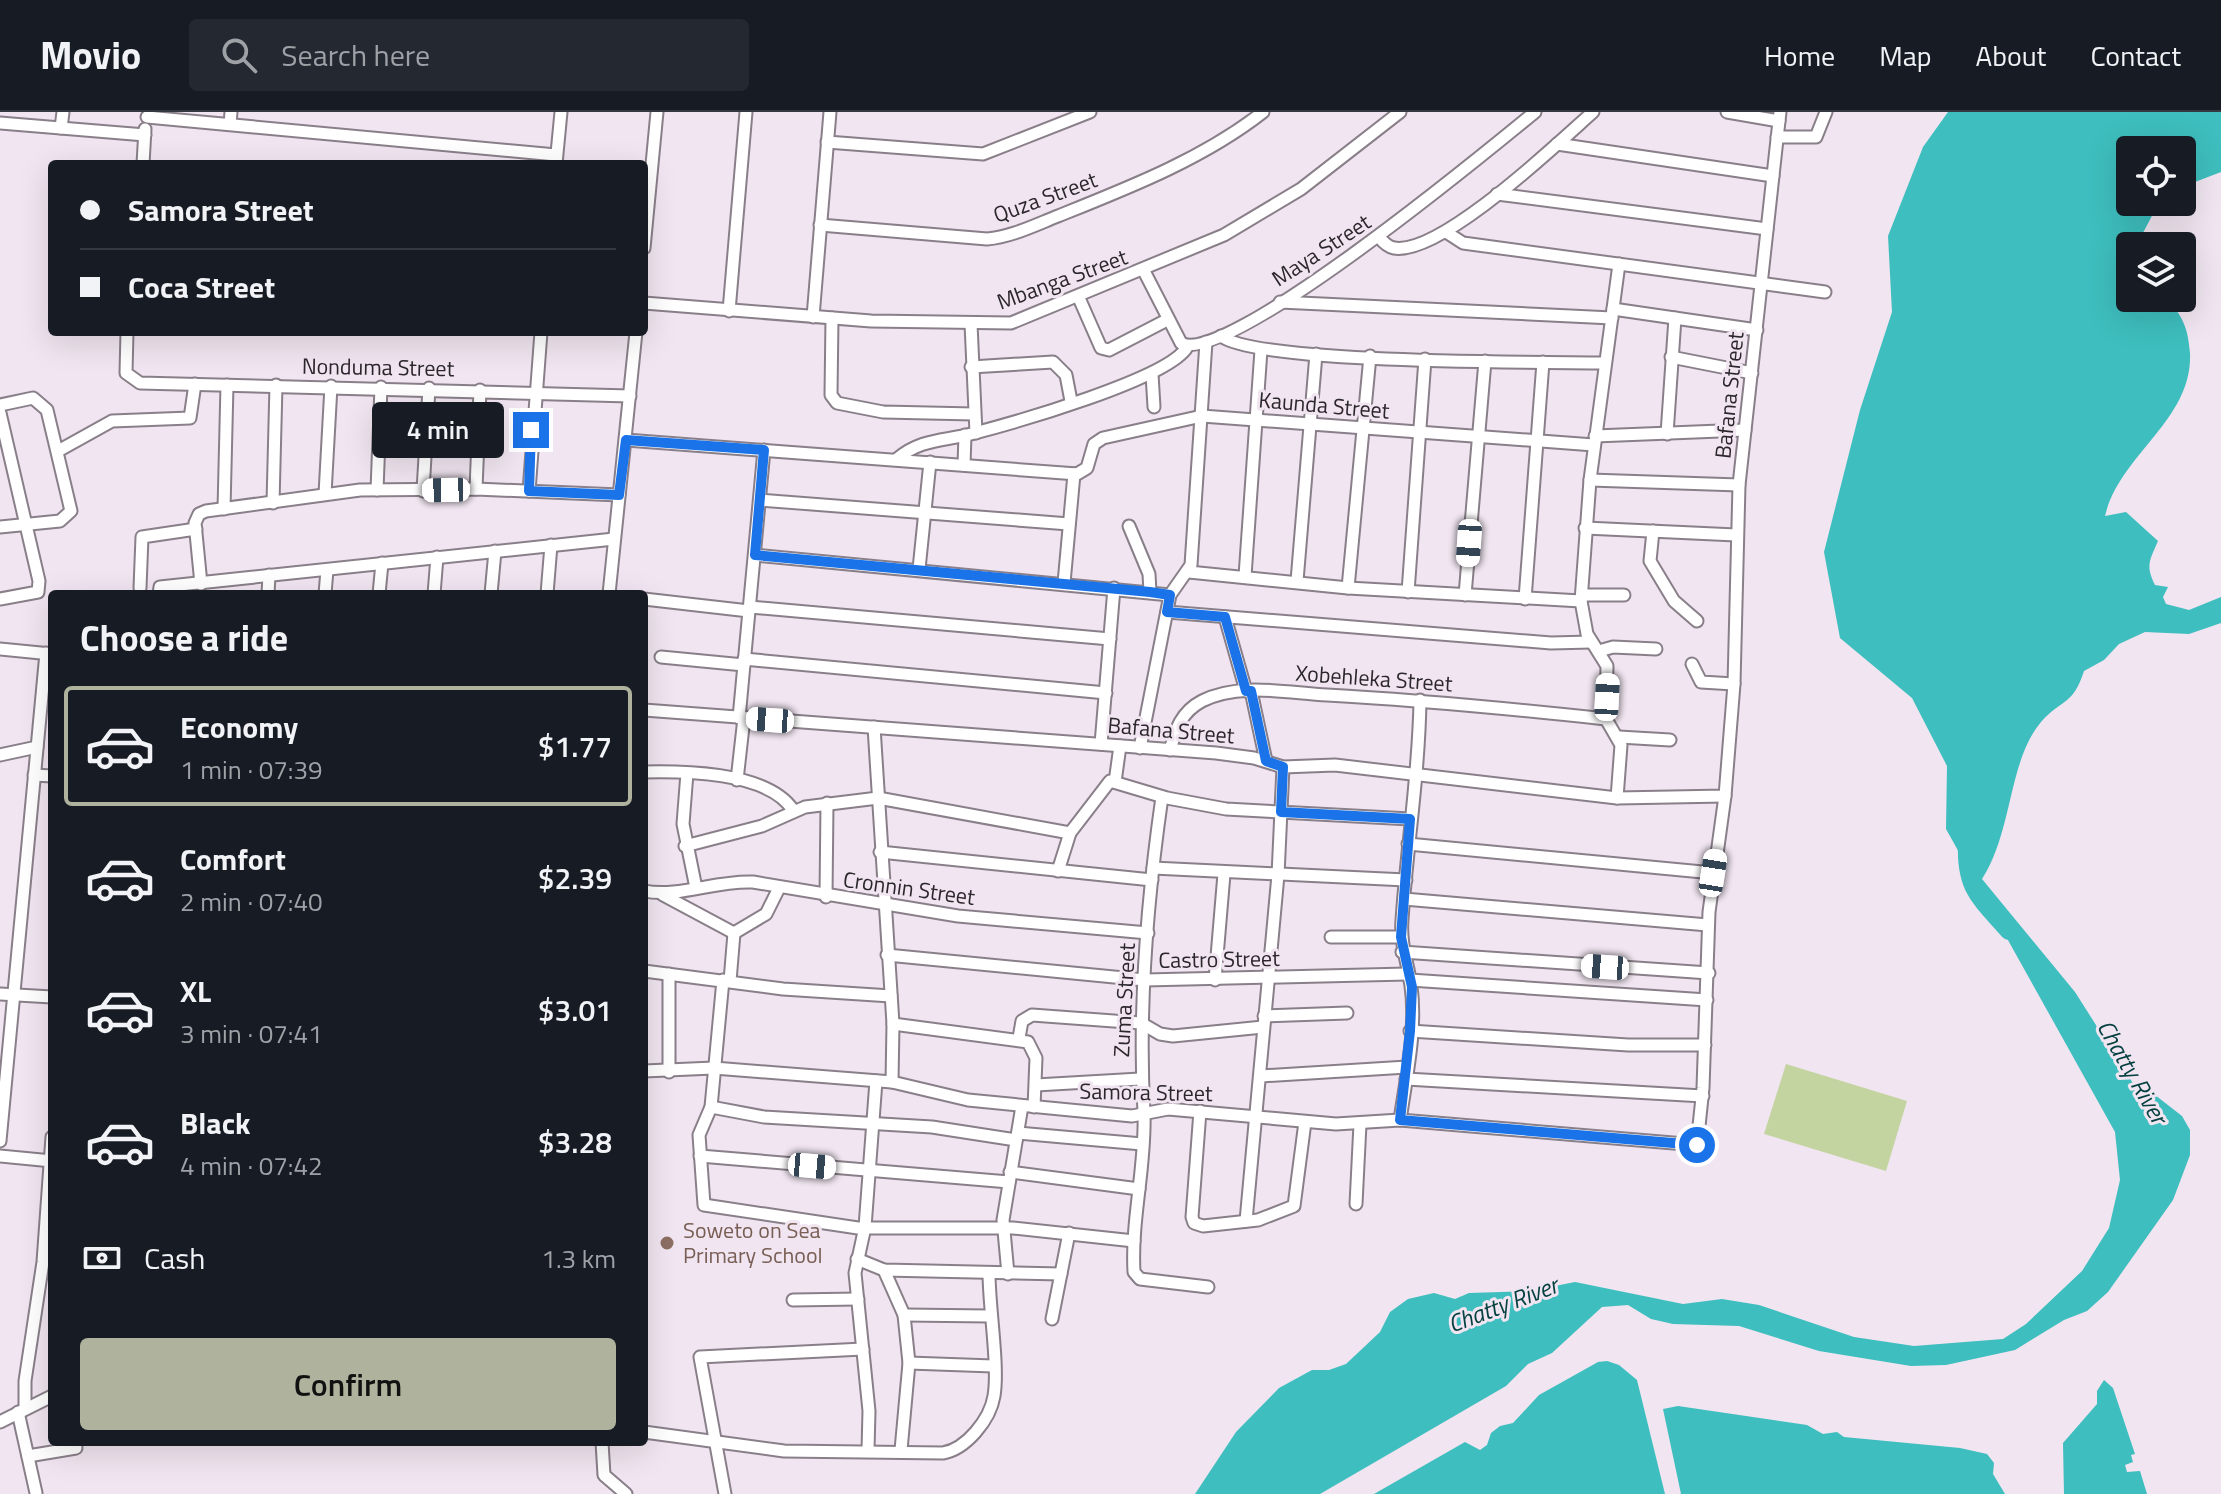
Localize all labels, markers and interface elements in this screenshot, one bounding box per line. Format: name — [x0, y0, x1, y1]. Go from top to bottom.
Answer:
search box — [189, 19, 749, 91]
text: Movio — [40, 26, 141, 84]
text: Search here — [281, 32, 430, 78]
icon: search — [217, 33, 261, 77]
text: Home — [1764, 34, 1835, 77]
text: Map — [1879, 34, 1932, 77]
text: About — [1976, 34, 2046, 77]
text: Contact — [2090, 34, 2181, 77]
map controls — [2116, 136, 2196, 312]
button: locate — [2116, 136, 2196, 216]
street label: Quza Street — [988, 162, 1102, 232]
text: Samora Street — [128, 187, 314, 233]
street label: Maya Street — [1265, 205, 1378, 295]
button: layers — [2116, 232, 2196, 312]
street label: Mbanga Street — [992, 240, 1132, 318]
text: Coca Street — [128, 264, 275, 310]
street label: Bafana Street — [1705, 330, 1753, 460]
street label: Nonduma Street — [301, 349, 455, 385]
street label: Kaunda Street — [1257, 382, 1391, 428]
callout: 4 min — [371, 402, 503, 458]
text: 4 min — [407, 410, 469, 449]
route end — [513, 412, 549, 448]
car — [422, 478, 470, 502]
car — [1455, 518, 1483, 568]
text: Choose a ride — [80, 610, 288, 665]
street label: Xobehleka Street — [1294, 656, 1454, 700]
car — [1594, 672, 1620, 722]
text: Economy — [180, 704, 298, 750]
car — [745, 706, 795, 734]
street label: Bafana Street — [1106, 708, 1236, 753]
icon: car — [84, 710, 156, 782]
text: $1.77 — [538, 723, 612, 769]
text: 1 min · 07:39 — [180, 750, 323, 789]
text: Comfort — [180, 836, 286, 882]
icon: car — [84, 842, 156, 914]
car — [1697, 847, 1729, 899]
text: $2.39 — [538, 855, 612, 901]
street label: Cronnin Street — [841, 862, 977, 914]
text: 2 min · 07:40 — [180, 882, 323, 921]
street label: Castro Street — [1158, 941, 1280, 977]
street label: Zuma Street — [1104, 942, 1144, 1058]
car — [1580, 953, 1630, 981]
text: XL — [180, 968, 211, 1014]
icon: car — [84, 974, 156, 1046]
text: $3.01 — [538, 987, 612, 1033]
water label: Chatty River — [2088, 1013, 2179, 1133]
text: 3 min · 07:41 — [180, 1014, 323, 1053]
street label: Samora Street — [1079, 1074, 1213, 1110]
text: Black — [180, 1100, 251, 1146]
icon: car — [84, 1106, 156, 1178]
text: $3.28 — [538, 1119, 612, 1165]
route start — [1679, 1127, 1715, 1163]
text: 4 min · 07:42 — [180, 1146, 323, 1185]
car — [787, 1152, 837, 1180]
place label: Soweto on Sea Primary School — [683, 1213, 823, 1272]
marker: Soweto on Sea Primary School — [658, 1234, 676, 1252]
text: Cash — [144, 1235, 205, 1281]
icon: cash — [80, 1236, 124, 1280]
text: 1.3 km — [541, 1239, 616, 1278]
water label: Chatty River — [1442, 1265, 1566, 1342]
button: Confirm — [80, 1338, 616, 1430]

